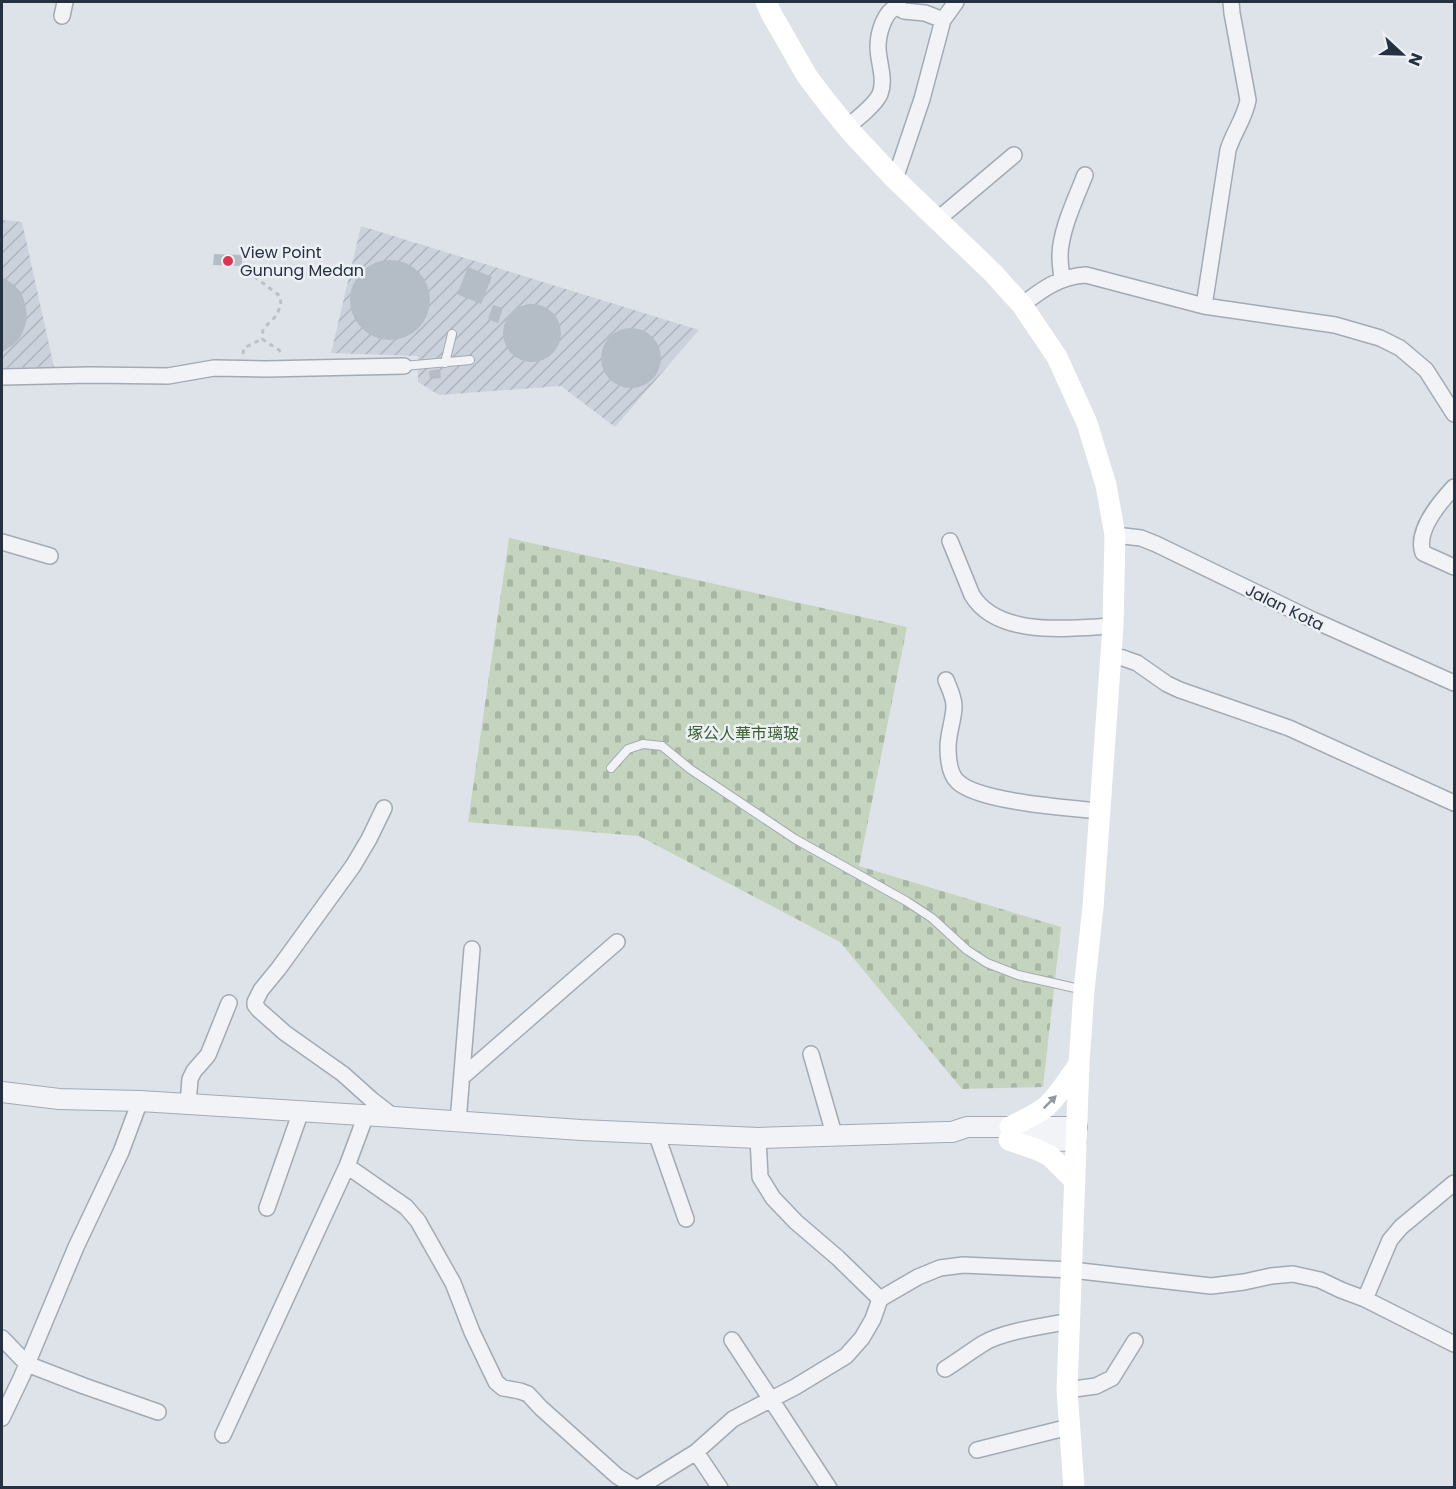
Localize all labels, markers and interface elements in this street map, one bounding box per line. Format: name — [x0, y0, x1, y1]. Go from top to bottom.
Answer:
north arrow — [1372, 24, 1432, 84]
text: N — [1403, 50, 1428, 69]
place label: View Point Gunung Medan — [240, 241, 364, 282]
marker: View Point Gunung Medan — [221, 254, 235, 268]
street label: Jalan Kota — [1242, 578, 1328, 636]
park label: 塚公人華市璃玻 — [687, 722, 799, 745]
one-way arrow — [1043, 1094, 1057, 1109]

